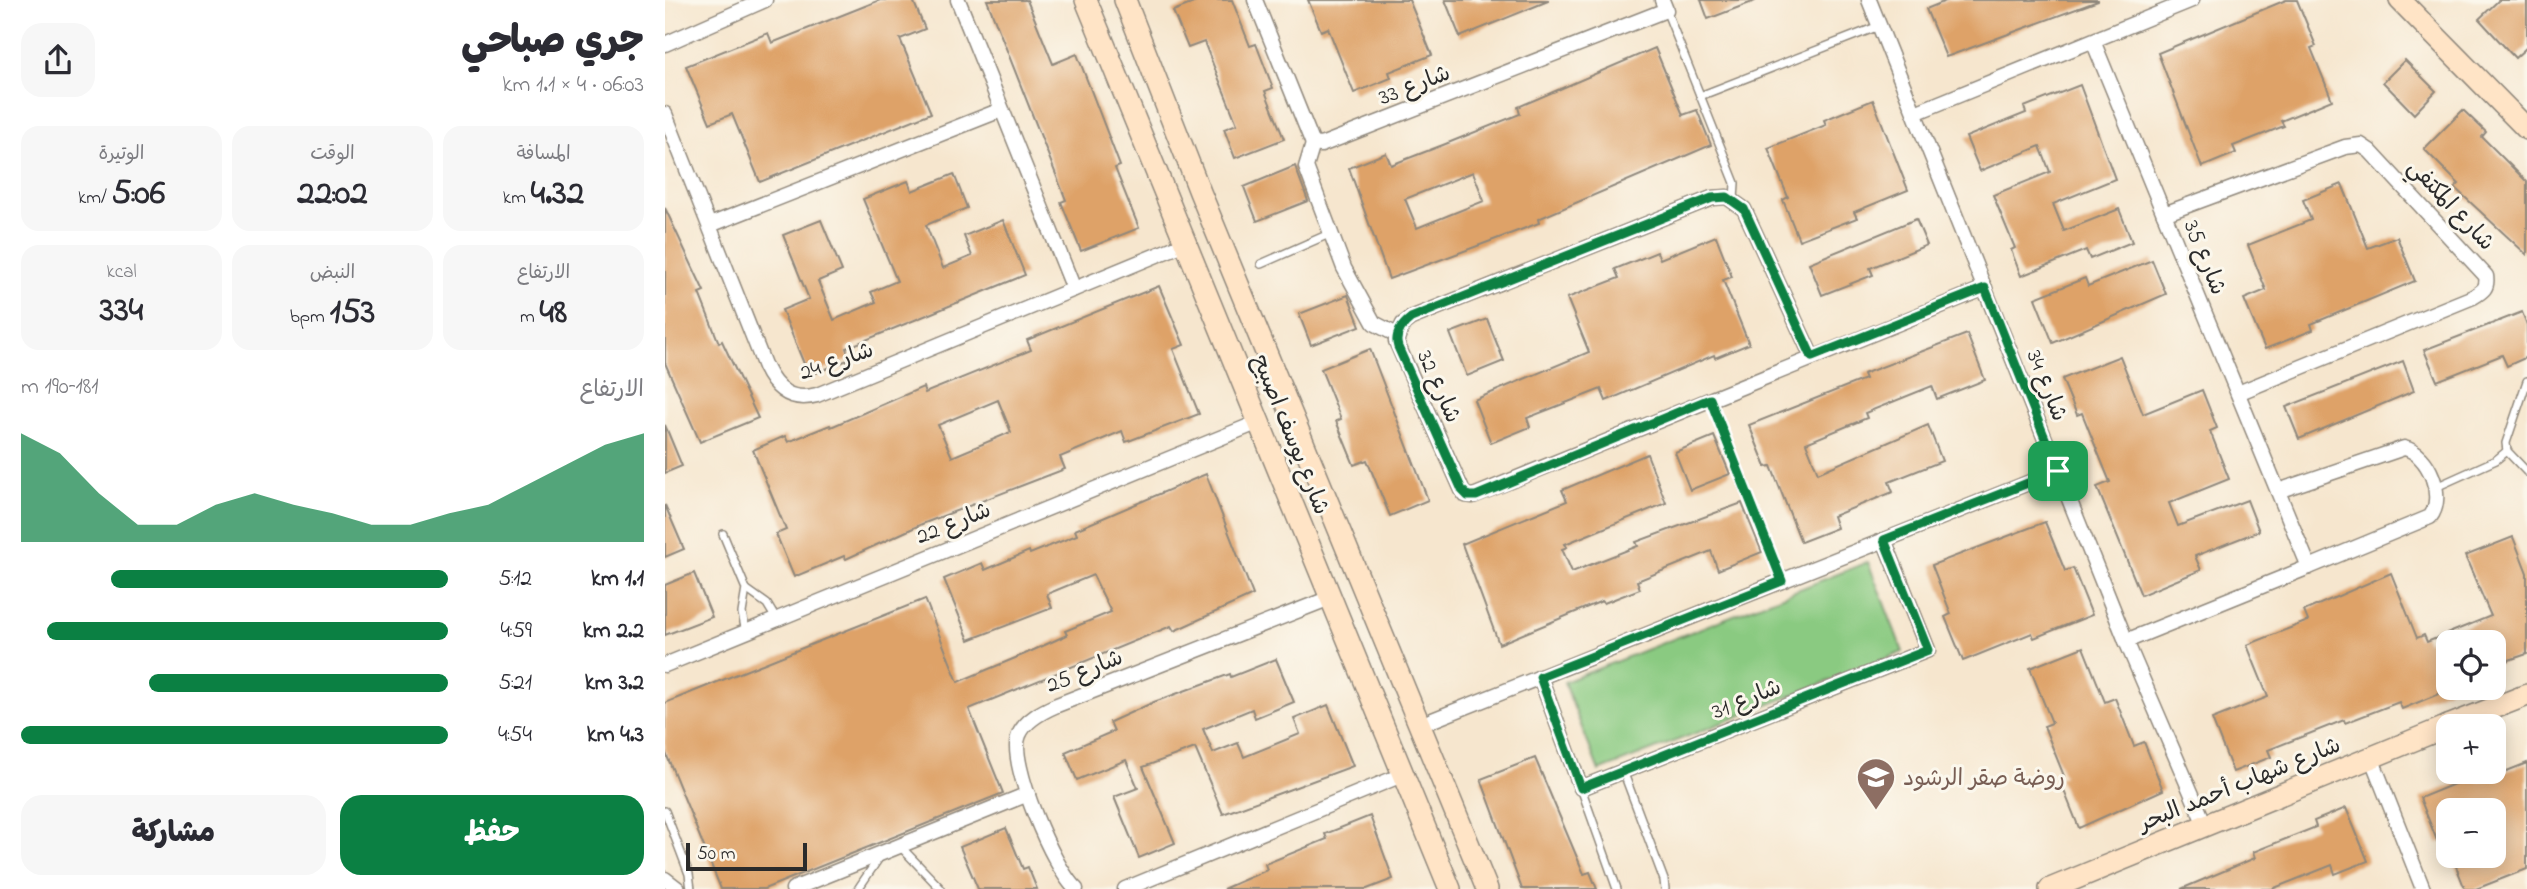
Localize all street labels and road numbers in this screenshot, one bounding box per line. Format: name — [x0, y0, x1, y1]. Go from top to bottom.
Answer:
street label: شارع 33 — [1374, 58, 1456, 115]
street label: شارع المكتفي — [2397, 152, 2501, 260]
street label: شارع 35 — [2174, 216, 2234, 300]
street label: شارع 24 — [795, 334, 878, 390]
street label: شارع 32 — [1407, 345, 1468, 429]
street label: شارع 34 — [2016, 345, 2075, 427]
street label: شارع يوسف اصبيح — [1242, 350, 1337, 520]
street label: شارع 22 — [911, 494, 996, 554]
street label: شارع 25 — [1042, 642, 1128, 703]
street label: شارع 31 — [1707, 671, 1787, 729]
street label: شارع شهاب أحمد البحر — [2132, 730, 2346, 842]

